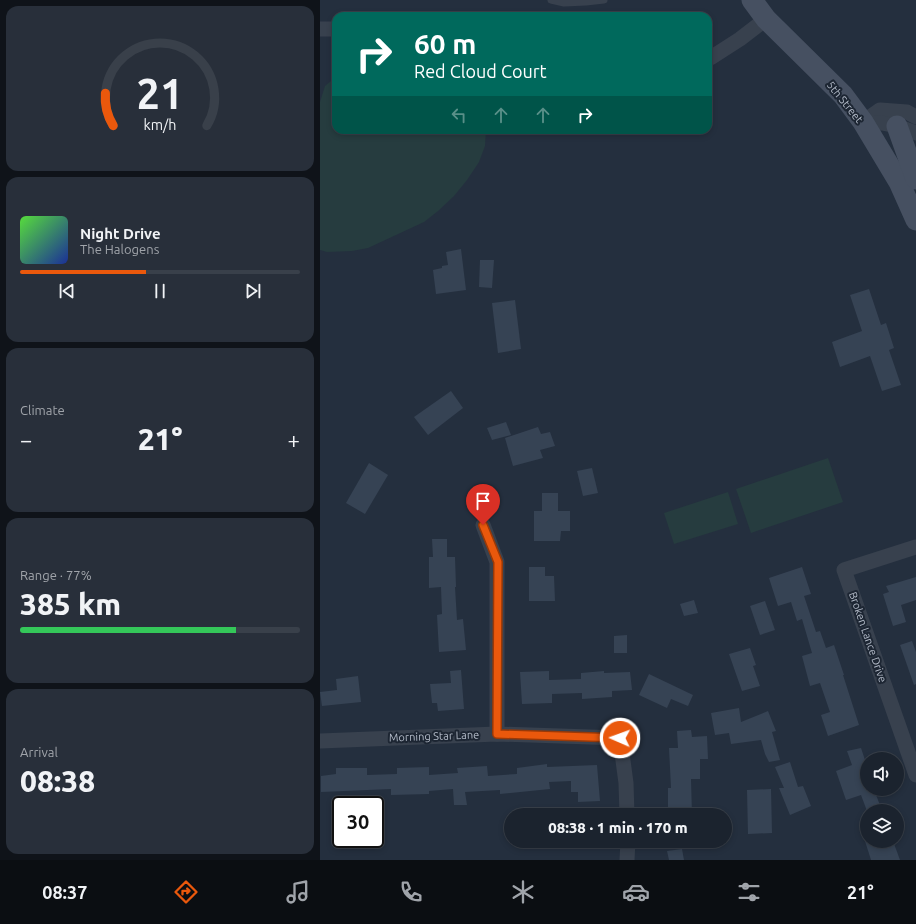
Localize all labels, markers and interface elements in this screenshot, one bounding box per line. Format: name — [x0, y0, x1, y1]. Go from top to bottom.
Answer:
icon: right — [348, 28, 400, 80]
text: 60 m — [414, 28, 476, 59]
text: Red Cloud Court — [414, 61, 547, 81]
text: 21 — [137, 70, 183, 117]
street label: 5th Street — [825, 79, 866, 126]
icon: left — [448, 104, 470, 126]
icon: ahead — [490, 104, 512, 126]
icon: ahead — [532, 104, 554, 126]
icon: right — [574, 104, 596, 126]
text: km/h — [144, 117, 176, 133]
text: Night Drive — [80, 225, 161, 242]
text: The Halogens — [80, 242, 159, 256]
icon: previous — [56, 280, 78, 302]
icon: pause — [149, 280, 171, 302]
icon: next — [242, 280, 264, 302]
text: Climate — [20, 403, 65, 417]
text: 21° — [138, 422, 182, 456]
text: − — [20, 427, 32, 452]
text: + — [288, 427, 300, 452]
pin — [466, 484, 500, 525]
icon: arrive — [472, 490, 494, 512]
text: Range · 77% — [20, 568, 92, 582]
text: 385 km — [20, 587, 121, 621]
street label: Broken Lance Drive — [847, 590, 889, 684]
position arrow — [599, 717, 641, 759]
street label: Morning Star Lane — [389, 728, 479, 744]
text: Arrival — [20, 745, 58, 759]
map controls — [860, 752, 904, 848]
button: sound — [860, 752, 904, 796]
text: 08:38 — [20, 764, 95, 798]
speed limit sign: 30 — [332, 796, 384, 848]
button: layers — [860, 804, 904, 848]
text: 08:38 · 1 min · 170 m — [548, 819, 688, 836]
icon: directions — [172, 878, 200, 906]
icon: music — [284, 878, 312, 906]
icon: phone — [397, 878, 425, 906]
icon: climate — [509, 878, 537, 906]
icon: car — [622, 878, 650, 906]
icon: filters — [735, 878, 763, 906]
text: 08:37 — [42, 882, 87, 902]
text: 21° — [847, 882, 874, 902]

